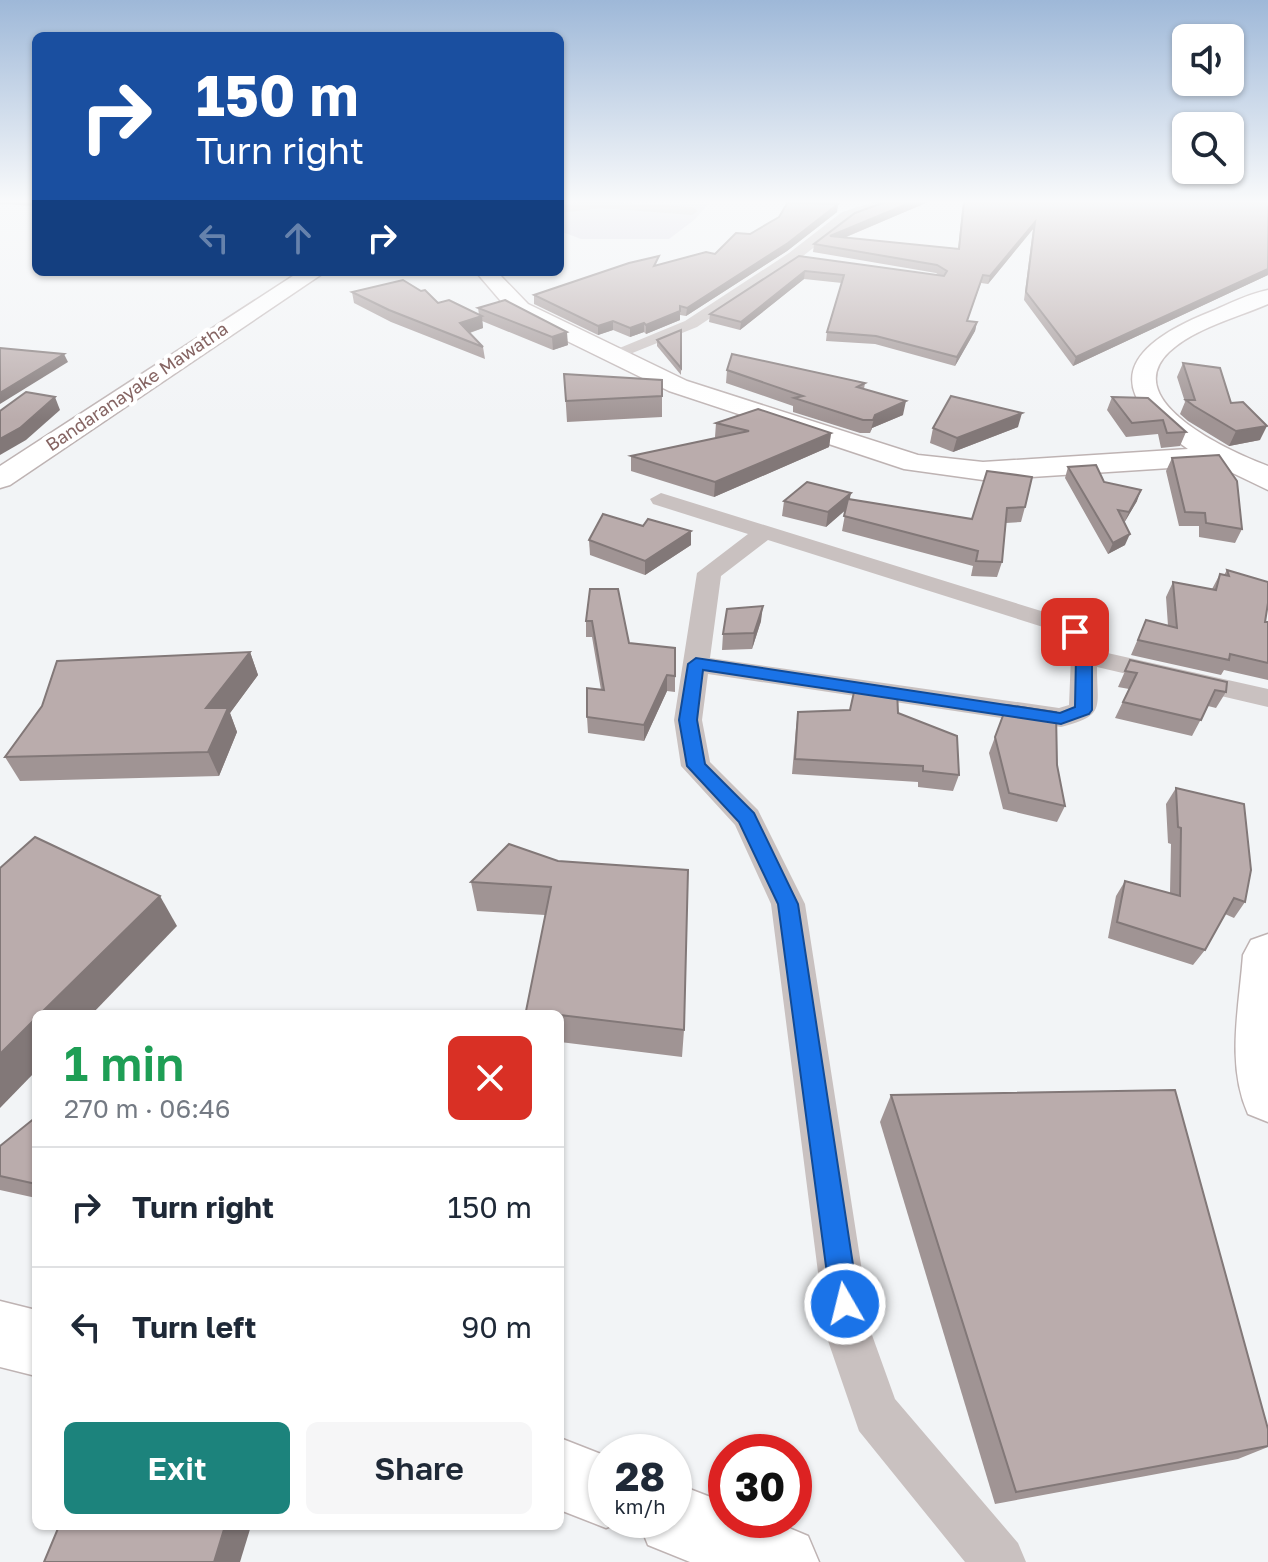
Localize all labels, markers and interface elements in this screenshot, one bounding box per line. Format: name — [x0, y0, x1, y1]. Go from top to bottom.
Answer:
map controls — [1172, 24, 1244, 184]
button: sound — [1172, 24, 1244, 96]
text: 150 m — [196, 61, 358, 128]
icon: right — [64, 64, 168, 168]
button: search — [1172, 112, 1244, 184]
text: Turn right — [196, 129, 364, 172]
icon: left — [192, 216, 236, 260]
icon: ahead — [276, 216, 320, 260]
icon: right — [360, 216, 404, 260]
street label: Bandaranayake Mawatha — [41, 317, 232, 455]
pin — [1041, 598, 1109, 666]
icon: arrive — [1053, 610, 1097, 654]
text: 1 min — [64, 1034, 184, 1092]
button: close — [448, 1036, 532, 1120]
text: 270 m · 06:46 — [64, 1093, 231, 1124]
icon: right — [64, 1185, 108, 1229]
text: Turn right — [132, 1189, 274, 1225]
text: 150 m — [447, 1189, 532, 1225]
position arrow — [803, 1262, 887, 1346]
icon: left — [64, 1305, 108, 1349]
text: Turn left — [132, 1309, 257, 1345]
text: 90 m — [461, 1309, 532, 1345]
button: Exit — [64, 1422, 290, 1514]
button: Share — [306, 1422, 532, 1514]
speed limit sign: 30 — [708, 1434, 812, 1538]
text: 28 — [615, 1452, 665, 1500]
text: km/h — [615, 1494, 665, 1518]

